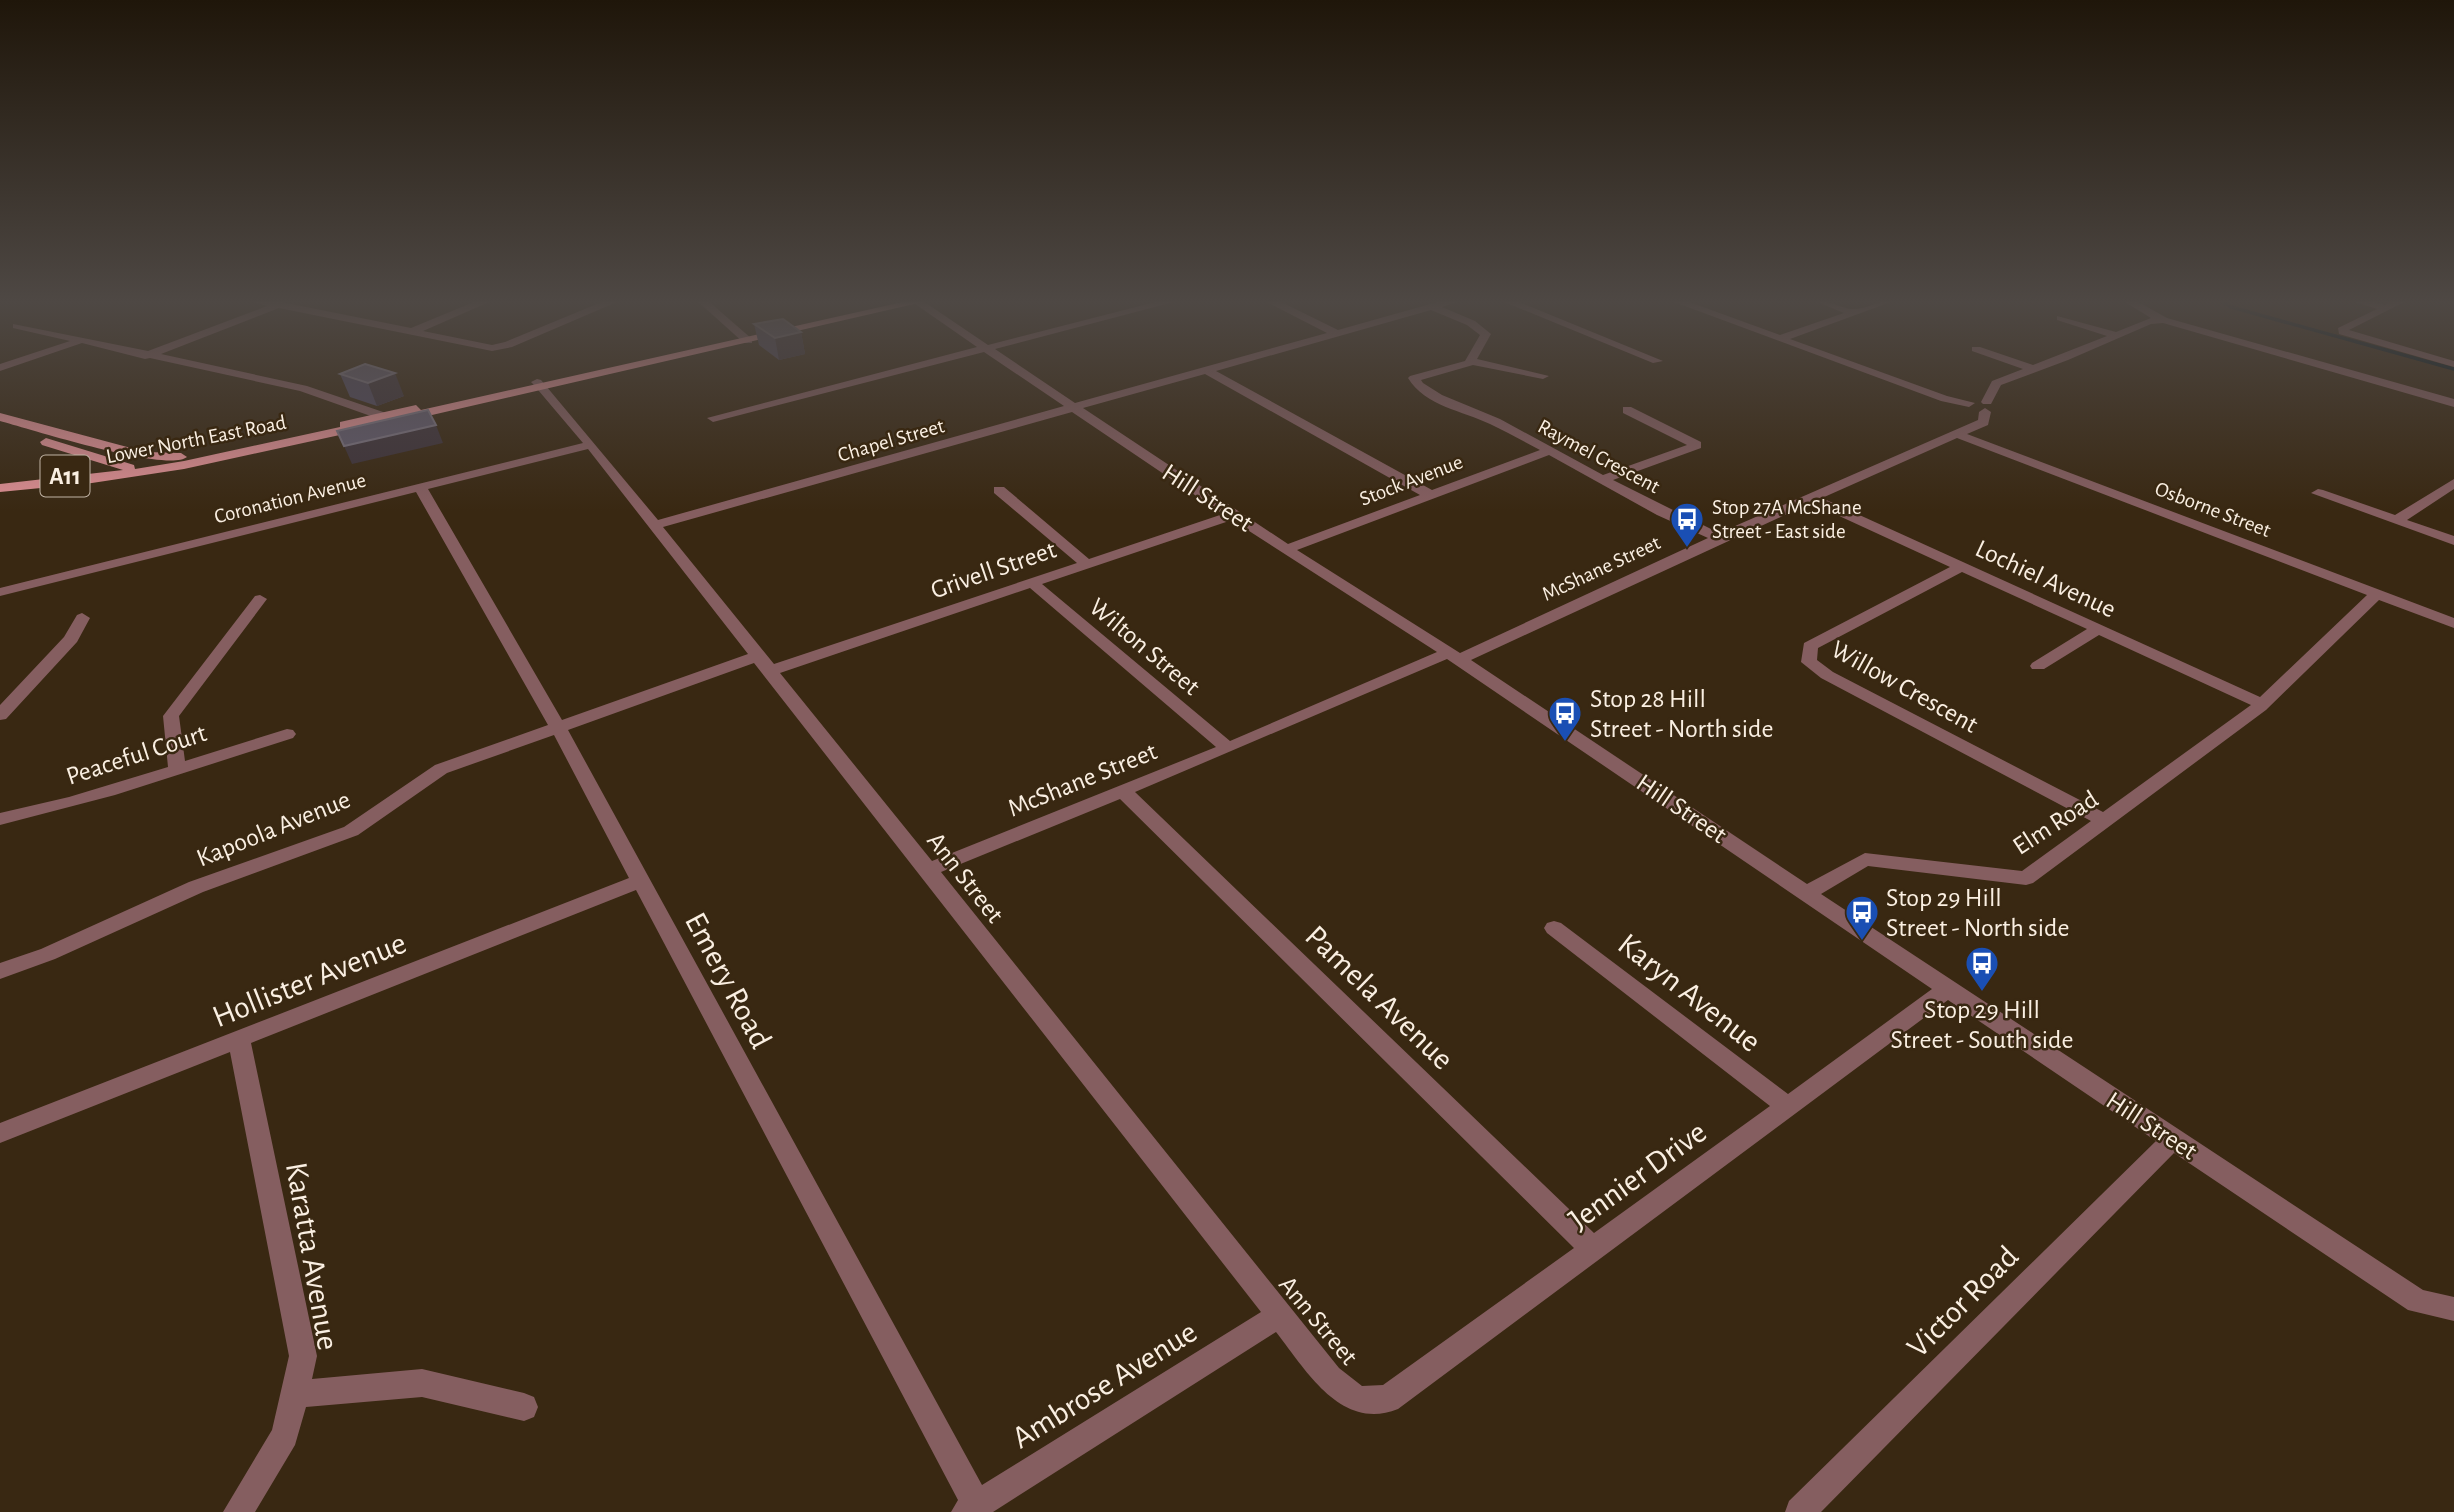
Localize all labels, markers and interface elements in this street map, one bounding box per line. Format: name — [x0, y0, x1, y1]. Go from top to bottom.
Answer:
street label: Lower North East Road — [104, 412, 288, 467]
street label: Chapel Street — [835, 415, 947, 466]
street label: Raymel Crescent — [1534, 416, 1663, 497]
street label: Stock Avenue — [1357, 451, 1466, 510]
road number: A11 — [41, 456, 90, 496]
street label: Hill Street — [1157, 459, 1257, 537]
street label: Coronation Avenue — [212, 469, 368, 527]
street label: Osborne Street — [2152, 478, 2274, 541]
place label: Stop 27A McShane Street - East side — [1712, 497, 1862, 542]
bus stop icon: Stop 27A McShane Street - East side — [1668, 500, 1706, 549]
street label: McShane Street — [1539, 532, 1664, 605]
street label: Lochiel Avenue — [1971, 535, 2120, 623]
street label: Grivell Street — [927, 536, 1059, 604]
street label: Wilton Street — [1084, 593, 1205, 700]
street label: Willow Crescent — [1827, 636, 1982, 738]
place label: Stop 28 Hill Street - North side — [1590, 686, 1773, 742]
bus stop icon: Stop 28 Hill Street - North side — [1546, 694, 1584, 743]
street label: Peaceful Court — [63, 720, 210, 790]
street label: McShane Street — [1004, 738, 1161, 822]
street label: Hill Street — [1632, 769, 1731, 848]
street label: Kapoola Avenue — [193, 786, 354, 872]
street label: Elm Road — [2008, 786, 2103, 860]
street label: Ann Street — [922, 828, 1008, 928]
place label: Stop 29 Hill Street - North side — [1886, 885, 2069, 941]
bus stop icon: Stop 29 Hill Street - North side — [1843, 893, 1881, 942]
street label: Emery Road — [679, 907, 777, 1054]
street label: Pamela Avenue — [1299, 920, 1459, 1076]
street label: Hollister Avenue — [208, 927, 411, 1033]
street label: Karyn Avenue — [1612, 928, 1767, 1058]
bus stop icon: Stop 29 Hill Street - South side — [1963, 944, 2001, 993]
place label: Stop 29 Hill Street - South side — [1890, 997, 2074, 1053]
street label: Hill Street — [2101, 1087, 2201, 1165]
street label: Jennier Drive — [1563, 1115, 1712, 1236]
street label: Karatta Avenue — [280, 1160, 344, 1353]
street label: Victor Road — [1901, 1240, 2024, 1363]
street label: Ann Street — [1274, 1271, 1363, 1370]
street label: Ambrose Avenue — [1007, 1315, 1203, 1454]

